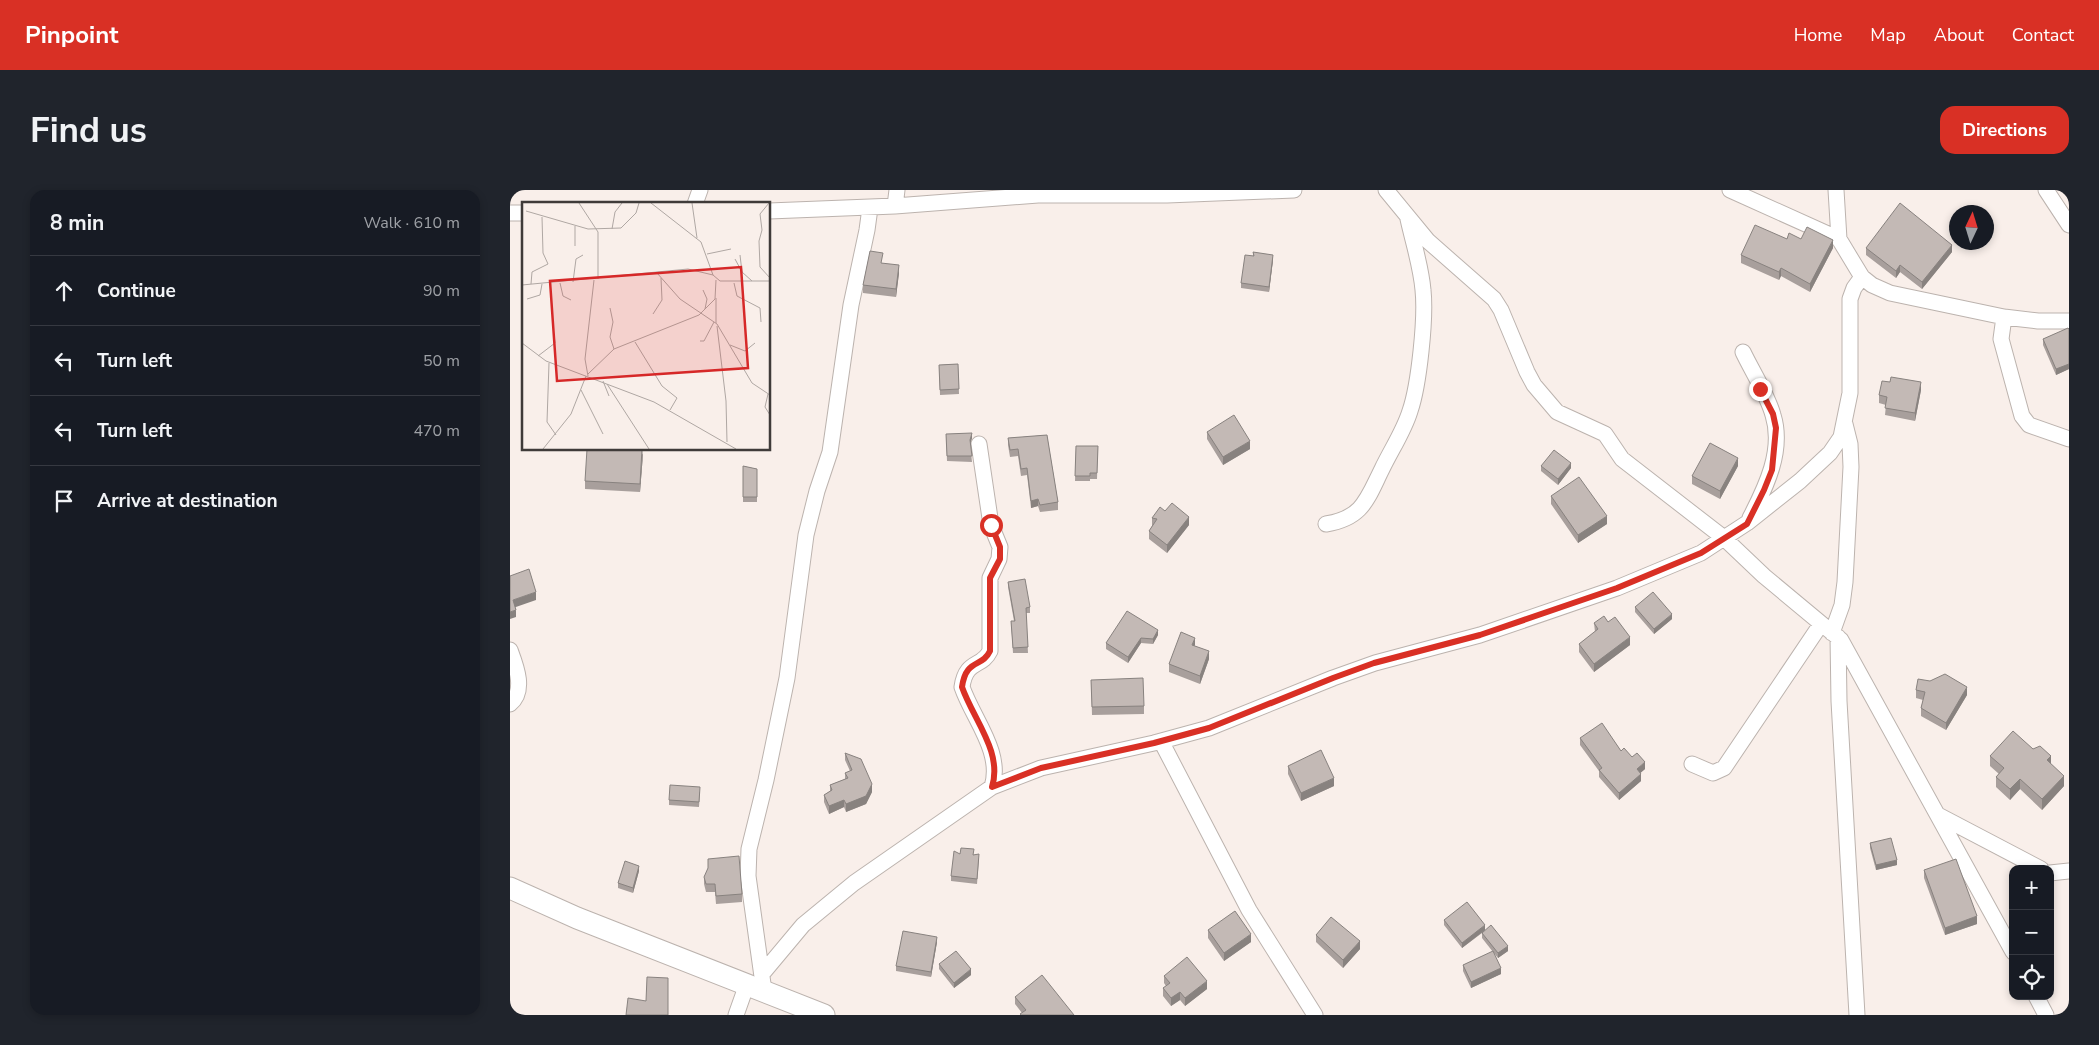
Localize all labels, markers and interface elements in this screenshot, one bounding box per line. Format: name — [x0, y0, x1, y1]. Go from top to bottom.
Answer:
text: Pinpoint — [25, 19, 118, 51]
text: Home — [1794, 23, 1842, 47]
text: Map — [1870, 23, 1906, 47]
text: About — [1934, 23, 1984, 47]
text: Contact — [2012, 23, 2074, 47]
button: Directions — [1940, 106, 2069, 154]
text: Find us — [30, 107, 147, 154]
inset map — [522, 202, 770, 450]
north arrow — [1949, 205, 1994, 250]
text: 8 min — [50, 209, 104, 237]
text: Walk · 610 m — [364, 212, 460, 234]
icon: ahead — [50, 277, 78, 305]
text: Continue — [97, 278, 176, 304]
text: 90 m — [423, 280, 460, 302]
icon: left — [50, 347, 78, 375]
text: Turn left — [97, 348, 172, 374]
text: 50 m — [423, 350, 460, 372]
route end — [1749, 378, 1772, 401]
icon: left — [50, 417, 78, 445]
text: Turn left — [97, 418, 172, 444]
text: 470 m — [413, 420, 460, 442]
icon: arrive — [50, 487, 78, 515]
text: Arrive at destination — [97, 488, 278, 514]
route start — [980, 514, 1003, 537]
map controls — [2009, 865, 2054, 1000]
button: + — [2009, 865, 2054, 910]
button: − — [2009, 910, 2054, 955]
button: locate — [2009, 955, 2054, 1000]

